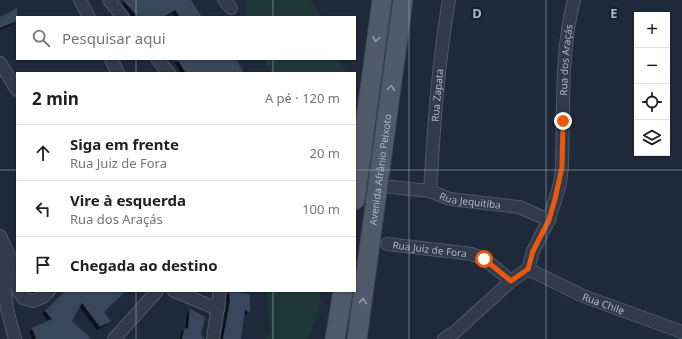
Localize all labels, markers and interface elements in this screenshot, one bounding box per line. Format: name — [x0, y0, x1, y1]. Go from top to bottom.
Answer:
text: D — [472, 4, 482, 22]
text: E — [610, 4, 618, 22]
map controls — [634, 12, 670, 156]
button: + — [634, 12, 670, 48]
search box — [16, 16, 356, 60]
street label: Rua dos Araçás — [556, 23, 576, 96]
icon: search — [30, 27, 52, 49]
text: Pesquisar aqui — [62, 28, 166, 48]
one-way arrow — [372, 36, 381, 42]
button: − — [634, 48, 670, 84]
street label: Rua Zapata — [428, 68, 446, 122]
button: locate — [634, 84, 670, 120]
one-way arrow — [387, 85, 396, 91]
text: 2 min — [32, 87, 79, 110]
text: A pé · 120 m — [265, 89, 340, 107]
route end — [554, 112, 572, 130]
street label: Avenida Afrânio Peixoto — [366, 113, 394, 226]
button: layers — [634, 120, 670, 156]
text: Siga em frente — [70, 134, 179, 154]
icon: ahead — [32, 142, 54, 164]
text: 20 m — [310, 144, 340, 162]
text: Rua Juiz de Fora — [70, 154, 167, 172]
street label: Rua Jequitiba — [437, 189, 502, 212]
text: Vire à esquerda — [70, 190, 186, 210]
icon: left — [32, 198, 54, 220]
text: 100 m — [302, 200, 340, 218]
text: Rua dos Araçás — [70, 210, 163, 228]
street label: Rua Juiz de Fora — [392, 238, 468, 260]
route start — [475, 250, 493, 268]
icon: arrive — [32, 254, 54, 276]
text: Chegada ao destino — [70, 255, 218, 275]
street label: Rua Chile — [580, 289, 627, 318]
one-way arrow — [359, 297, 368, 304]

